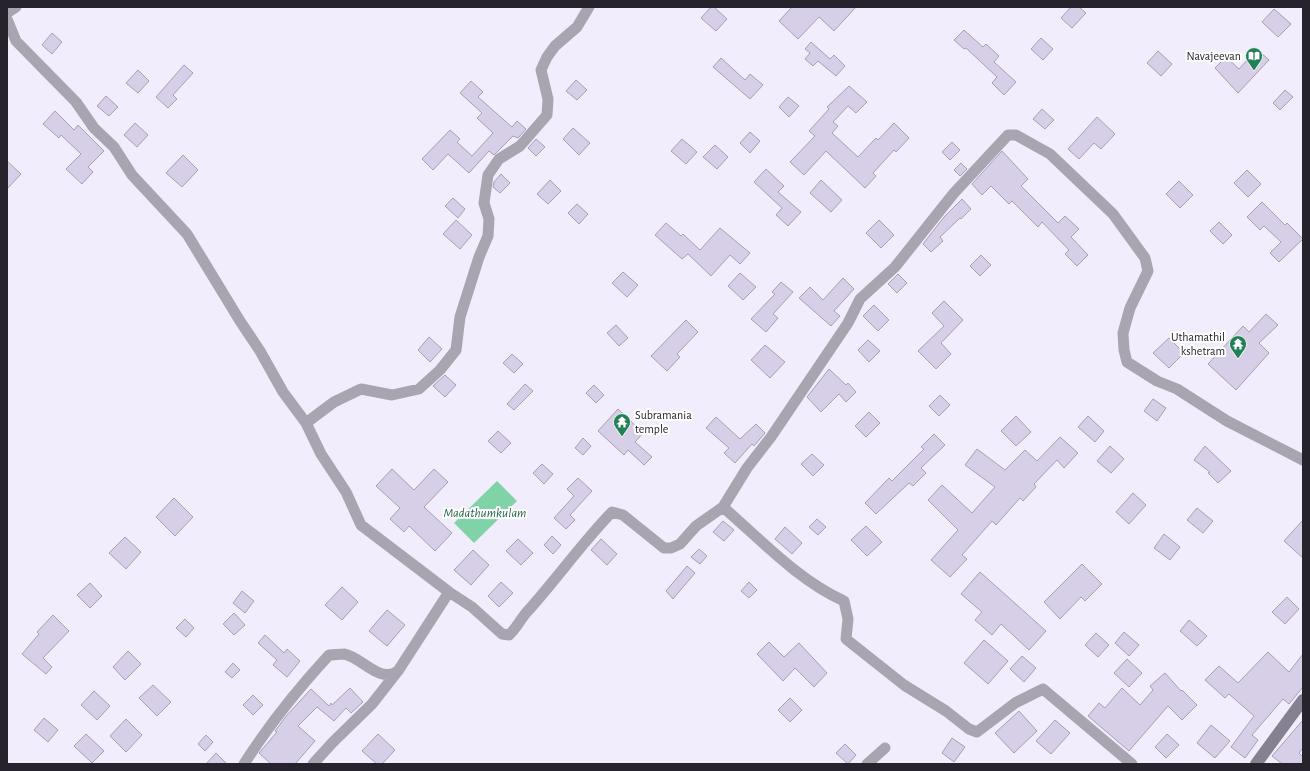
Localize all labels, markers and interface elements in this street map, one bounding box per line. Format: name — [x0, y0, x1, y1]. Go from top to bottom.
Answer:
library icon: Navajeevan — [1244, 46, 1264, 71]
place label: Navajeevan — [1186, 50, 1241, 63]
place label: Uthamathil kshetram — [1171, 331, 1225, 357]
temple icon: Uthamathil kshetram — [1228, 334, 1248, 359]
place label: Subramania temple — [635, 409, 692, 435]
temple icon: Subramania temple — [612, 412, 632, 437]
water label: Madathumkulam — [444, 507, 526, 520]

